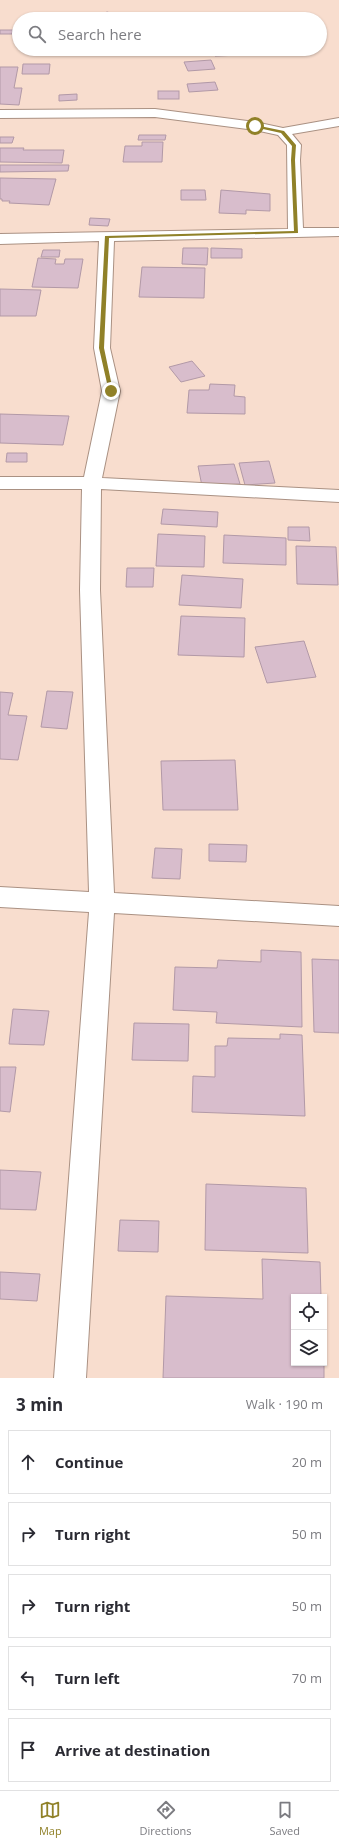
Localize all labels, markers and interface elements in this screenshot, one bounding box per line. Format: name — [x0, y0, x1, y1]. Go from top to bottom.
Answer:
search box — [12, 12, 327, 56]
icon: search — [26, 23, 48, 45]
text: Search here — [58, 24, 142, 44]
route start — [246, 117, 264, 135]
route end — [102, 382, 120, 400]
map controls — [291, 1294, 327, 1366]
button: locate — [291, 1294, 327, 1330]
button: layers — [291, 1330, 327, 1366]
text: 3 min — [16, 1393, 63, 1416]
text: Walk · 190 m — [246, 1395, 323, 1413]
icon: ahead — [17, 1451, 39, 1473]
text: Continue — [55, 1452, 123, 1472]
text: 20 m — [292, 1453, 322, 1471]
icon: right — [17, 1523, 39, 1545]
text: Turn right — [55, 1524, 130, 1544]
text: 50 m — [292, 1525, 322, 1543]
icon: right — [17, 1595, 39, 1617]
text: Turn right — [55, 1596, 130, 1616]
text: 50 m — [292, 1597, 322, 1615]
icon: left — [17, 1667, 39, 1689]
text: Turn left — [55, 1668, 120, 1688]
text: 70 m — [292, 1669, 322, 1687]
icon: arrive — [17, 1739, 39, 1761]
text: Arrive at destination — [55, 1740, 210, 1760]
tab: Map — [39, 1799, 62, 1838]
tab: Directions — [140, 1799, 192, 1838]
tab: Saved — [269, 1799, 300, 1838]

